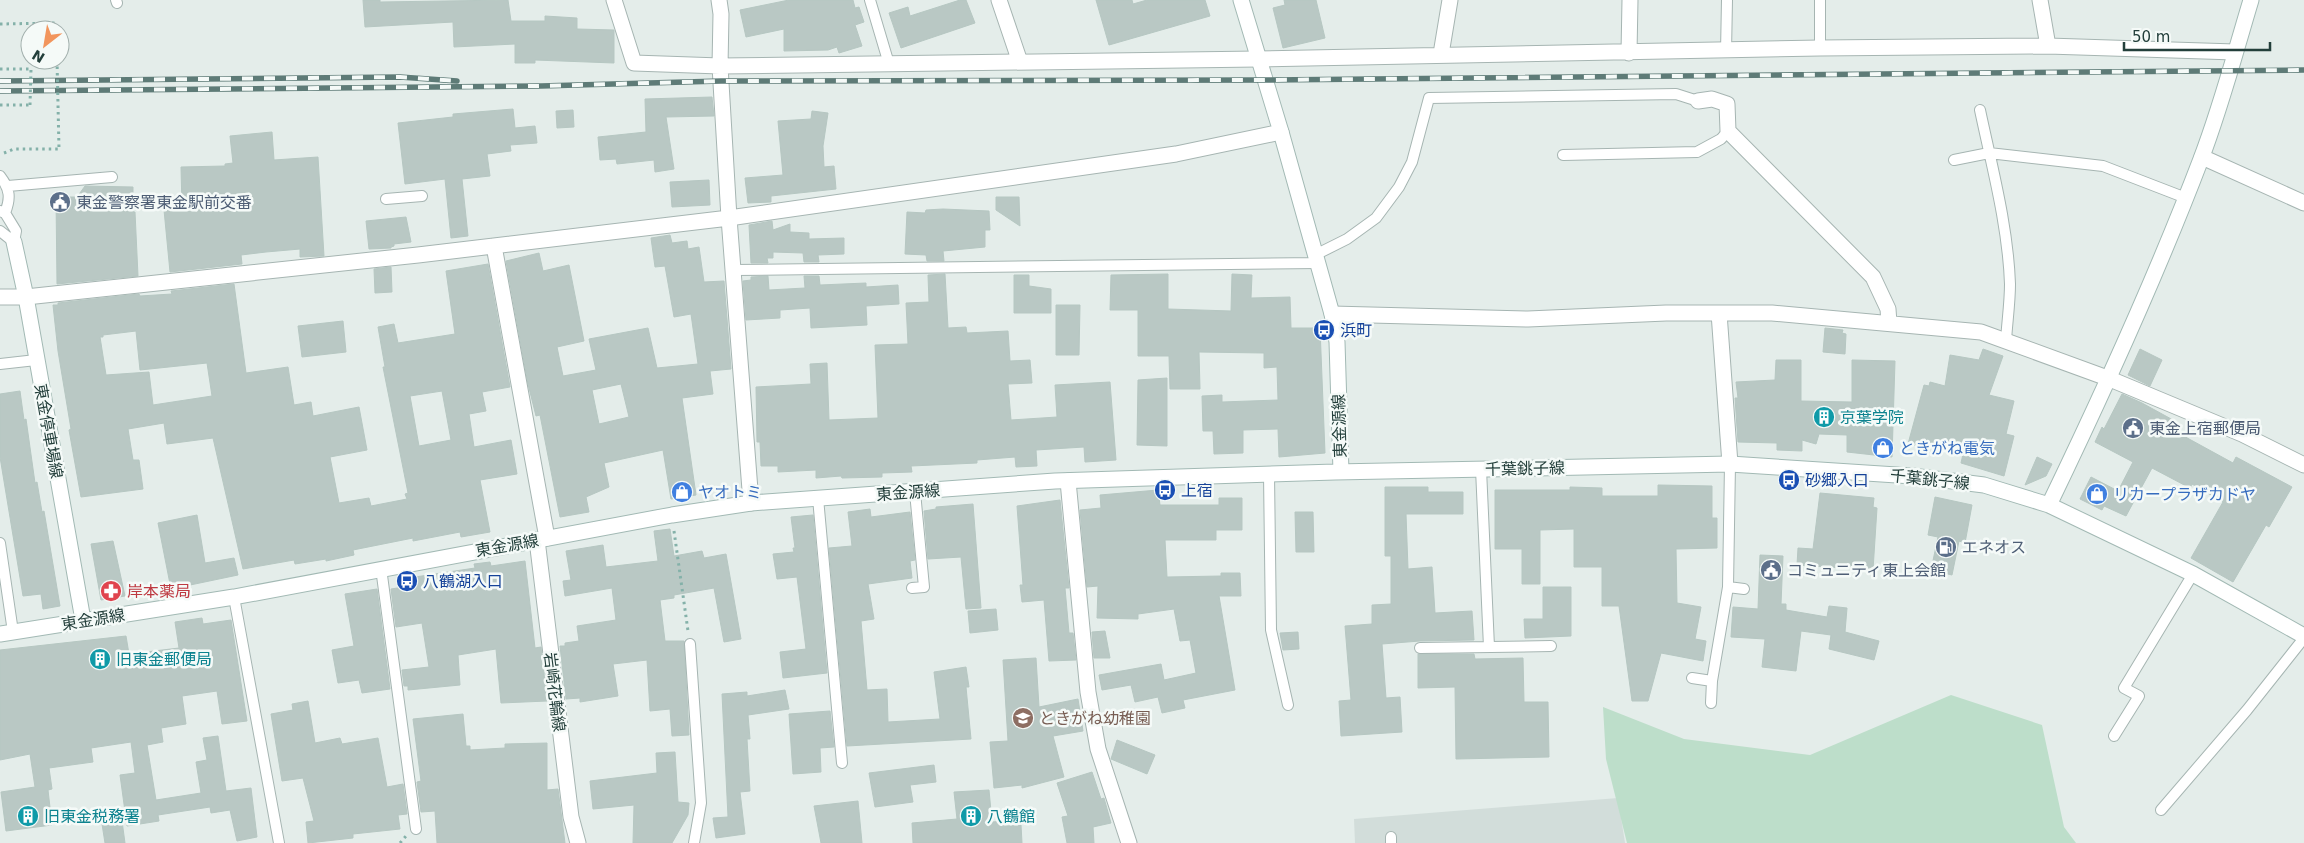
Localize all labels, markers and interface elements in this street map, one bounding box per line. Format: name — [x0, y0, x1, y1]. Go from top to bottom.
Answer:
north arrow — [20, 20, 70, 70]
scale bar — [2124, 20, 2270, 52]
text: 50 m — [2132, 28, 2170, 46]
text: N — [29, 46, 47, 66]
public building icon: 東金警察署東金駅前交番 — [48, 190, 72, 214]
place label: 東金警察署東金駅前交番 — [76, 193, 252, 212]
bus stop icon: 浜町 — [1312, 318, 1336, 342]
place label: 浜町 — [1340, 321, 1372, 340]
street label: 東金停車場線 — [31, 382, 66, 480]
street label: 東金源線 — [1329, 394, 1350, 458]
building icon: 京葉学院 — [1812, 405, 1836, 429]
place label: 京葉学院 — [1840, 408, 1904, 427]
public building icon: 東金上宿郵便局 — [2121, 416, 2145, 440]
place label: 東金上宿郵便局 — [2149, 419, 2261, 438]
shop icon: ときがね電気 — [1871, 436, 1895, 460]
place label: ときがね電気 — [1899, 439, 1995, 458]
street label: 千葉銚子線 — [1485, 458, 1565, 479]
street label: 千葉銚子線 — [1889, 466, 1971, 493]
bus stop icon: 砂郷入口 — [1777, 468, 1801, 492]
place label: 砂郷入口 — [1805, 471, 1869, 490]
bus stop icon: 上宿 — [1153, 478, 1177, 502]
shop icon: ヤオトミ — [670, 480, 694, 504]
street label: 東金源線 — [875, 481, 941, 504]
place label: 上宿 — [1181, 481, 1213, 500]
shop icon: リカープラザカドヤ — [2085, 482, 2109, 506]
place label: ヤオトミ — [698, 483, 762, 502]
place label: リカープラザカドヤ — [2113, 485, 2256, 504]
street label: 東金源線 — [474, 531, 540, 560]
fuel station icon: エネオス — [1934, 535, 1958, 559]
place label: エネオス — [1962, 538, 2026, 557]
public building icon: コミュニティ東上会館 — [1759, 558, 1783, 582]
place label: コミュニティ東上会館 — [1787, 561, 1946, 580]
bus stop icon: 八鶴湖入口 — [395, 569, 419, 593]
place label: 八鶴湖入口 — [423, 572, 503, 591]
pharmacy icon: 岸本薬局 — [99, 579, 123, 603]
place label: 岸本薬局 — [127, 582, 191, 601]
street label: 東金源線 — [60, 605, 126, 634]
building icon: 旧東金郵便局 — [88, 647, 112, 671]
place label: 旧東金郵便局 — [116, 650, 212, 669]
street label: 岩崎花輪線 — [540, 651, 569, 733]
school or university icon: ときがね幼稚園 — [1011, 706, 1035, 730]
place label: ときがね幼稚園 — [1039, 709, 1151, 728]
building icon: 旧東金税務署 — [16, 804, 40, 828]
building icon: 八鶴館 — [959, 804, 983, 828]
place label: 旧東金税務署 — [44, 807, 140, 826]
place label: 八鶴館 — [987, 807, 1035, 826]

